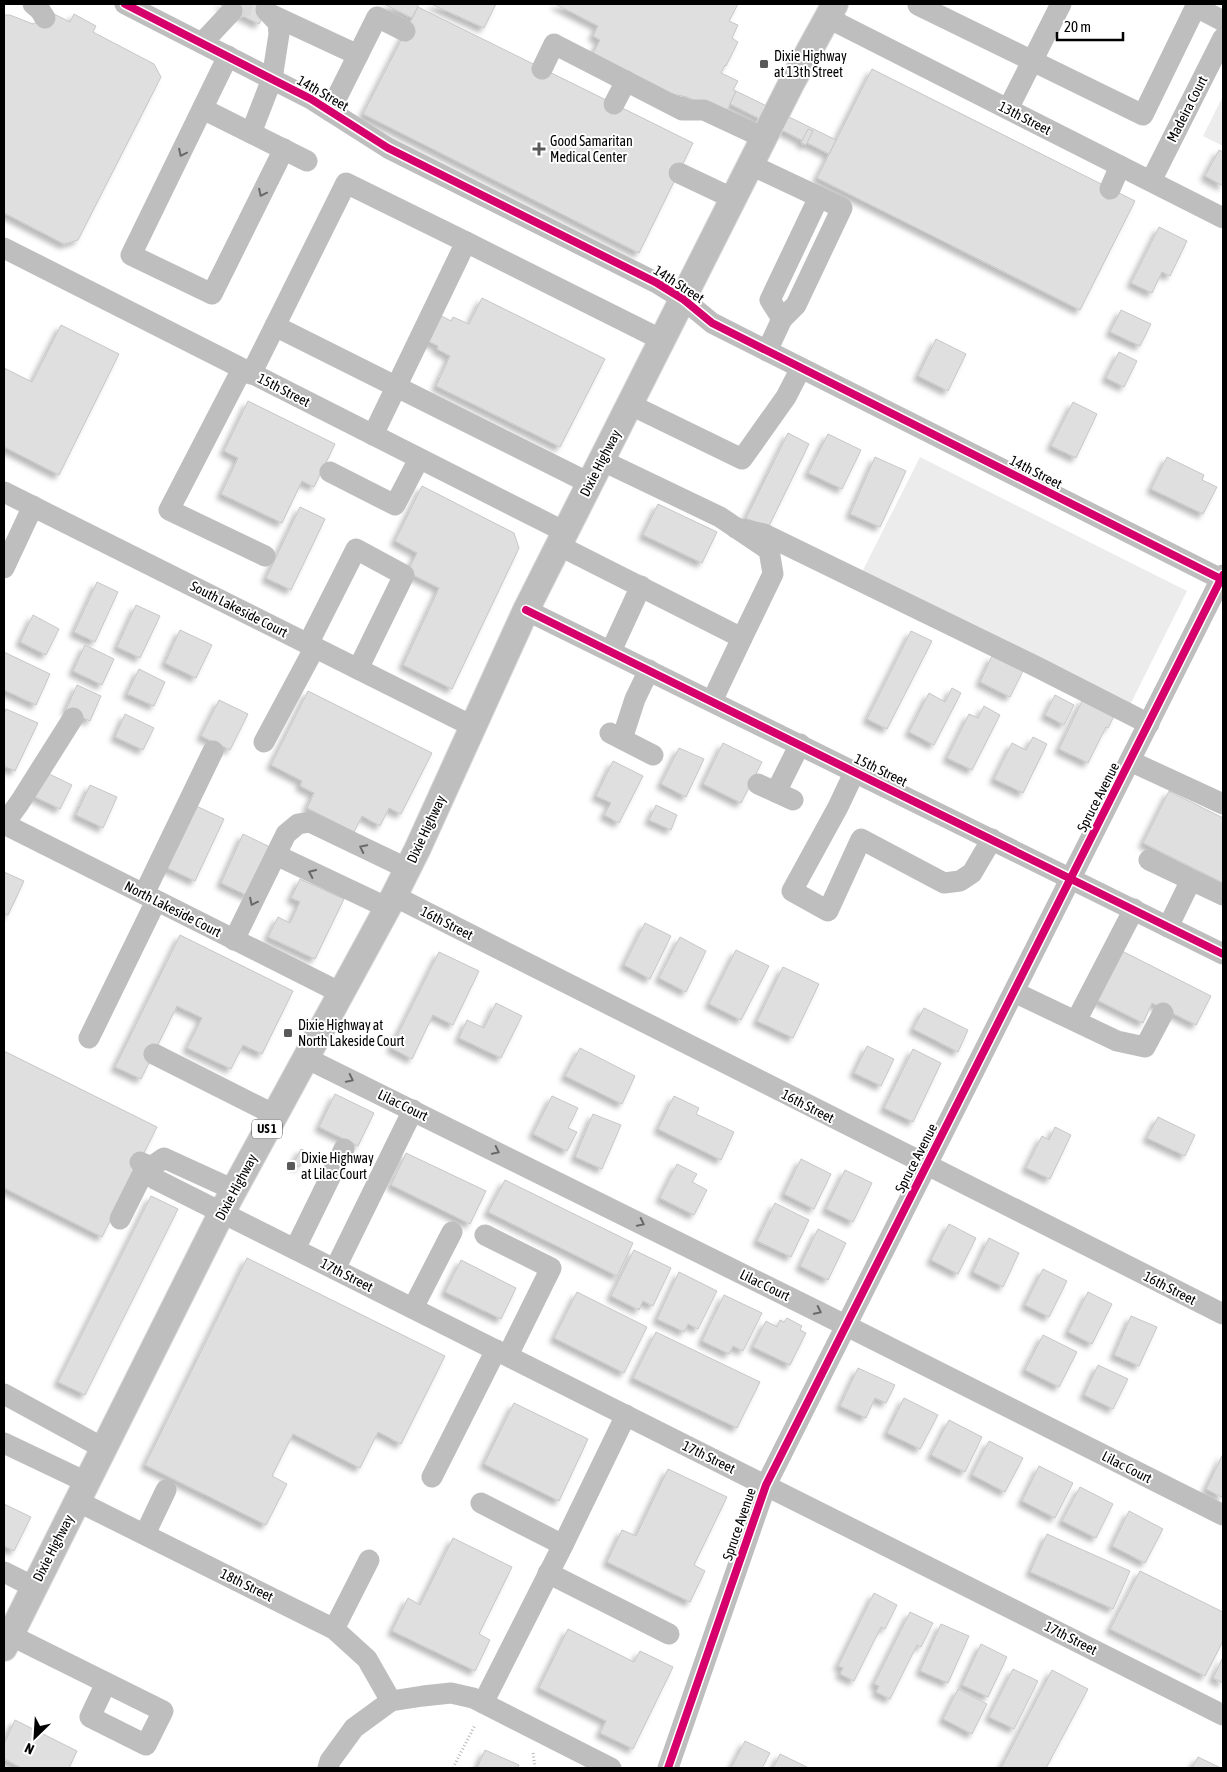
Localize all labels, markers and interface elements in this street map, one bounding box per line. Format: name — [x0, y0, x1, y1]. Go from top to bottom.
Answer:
scale bar — [1057, 10, 1123, 42]
text: 20 m — [1064, 18, 1091, 35]
place label: Dixie Highway at 13th Street — [774, 48, 847, 80]
marker: Dixie Highway at 13th Street — [758, 58, 770, 70]
street label: 14th Street — [294, 72, 352, 114]
street label: Madeira Court — [1164, 73, 1210, 145]
street label: 13th Street — [996, 98, 1054, 138]
place label: Good Samaritan Medical Center — [550, 133, 633, 165]
marker: Good Samaritan Medical Center — [532, 142, 546, 156]
one-way arrow — [177, 148, 188, 157]
one-way arrow — [258, 188, 268, 197]
street label: 14th Street — [651, 262, 707, 306]
street label: 15th Street — [255, 370, 313, 410]
street label: Dixie Highway — [576, 427, 624, 499]
street label: 14th Street — [1007, 452, 1065, 492]
street label: South Lakeside Court — [188, 578, 290, 640]
street label: 15th Street — [852, 750, 910, 790]
street label: Spruce Avenue — [1074, 760, 1122, 834]
street label: Dixie Highway — [403, 792, 449, 865]
one-way arrow — [360, 844, 369, 854]
one-way arrow — [308, 868, 317, 879]
street label: North Lakeside Court — [122, 878, 224, 940]
one-way arrow — [249, 896, 259, 905]
street label: 16th Street — [418, 903, 476, 943]
place label: Dixie Highway at North Lakeside Court — [298, 1017, 404, 1049]
marker: Dixie Highway at North Lakeside Court — [282, 1027, 294, 1039]
one-way arrow — [345, 1073, 354, 1083]
street label: Lilac Court — [375, 1086, 431, 1124]
street label: 16th Street — [779, 1086, 837, 1126]
road number: US 1 — [252, 1120, 282, 1138]
street label: Spruce Avenue — [892, 1121, 940, 1195]
one-way arrow — [490, 1145, 499, 1155]
place label: Dixie Highway at Lilac Court — [301, 1150, 374, 1182]
street label: Dixie Highway — [212, 1151, 260, 1223]
marker: Dixie Highway at Lilac Court — [285, 1160, 297, 1172]
one-way arrow — [636, 1217, 645, 1228]
street label: 17th Street — [318, 1255, 376, 1295]
street label: Lilac Court — [737, 1266, 793, 1304]
street label: 16th Street — [1141, 1268, 1199, 1308]
one-way arrow — [813, 1305, 822, 1315]
street label: 17th Street — [680, 1437, 738, 1477]
street label: Lilac Court — [1099, 1448, 1155, 1486]
street label: Spruce Avenue — [719, 1486, 759, 1562]
street label: Dixie Highway — [29, 1512, 77, 1584]
street label: 18th Street — [218, 1565, 276, 1605]
street label: 17th Street — [1042, 1618, 1100, 1658]
north arrow — [10, 1712, 60, 1762]
text: N — [22, 1740, 37, 1758]

